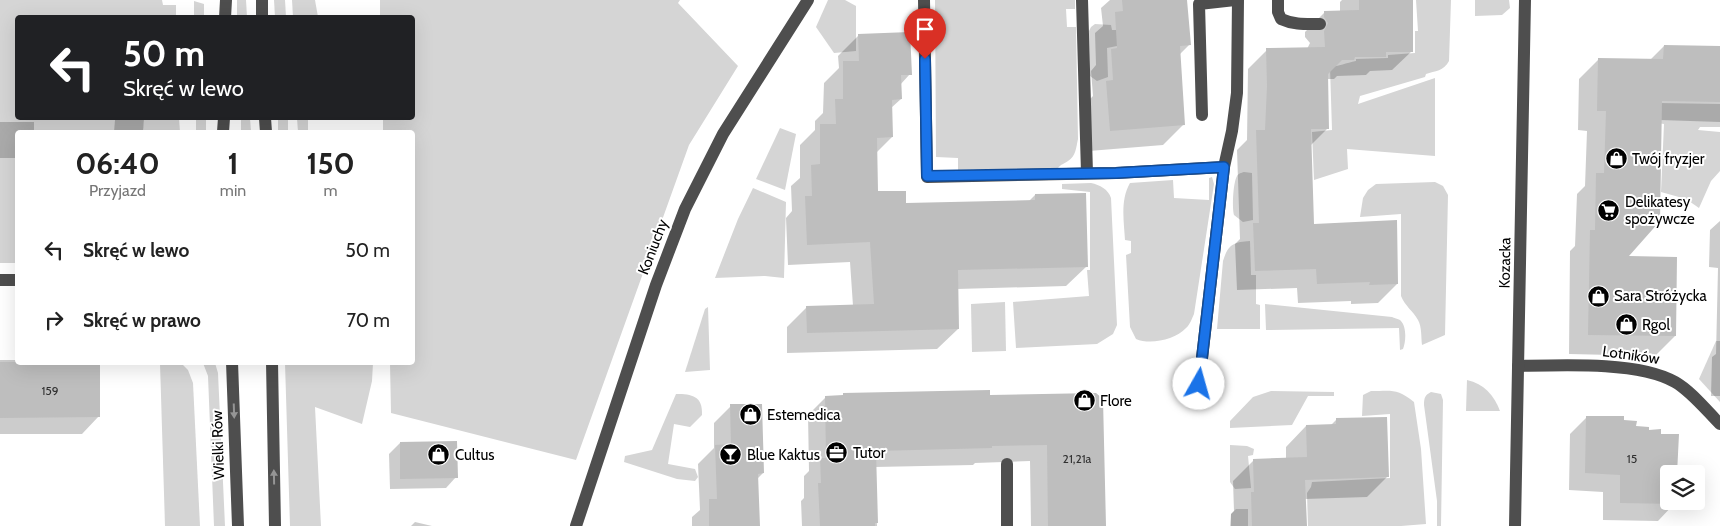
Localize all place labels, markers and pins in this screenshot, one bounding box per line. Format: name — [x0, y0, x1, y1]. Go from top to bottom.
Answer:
pin — [904, 8, 946, 59]
shop icon: Twój fryzjer — [1604, 147, 1628, 171]
place label: Twój fryzjer — [1632, 150, 1705, 168]
place label: Delikatesy spożywcze — [1625, 193, 1695, 228]
supermarket icon: Delikatesy spożywcze — [1597, 199, 1621, 223]
shop icon: Sara Stróżycka — [1586, 284, 1610, 308]
place label: Sara Stróżycka — [1614, 287, 1707, 305]
shop icon: Rgol — [1614, 313, 1638, 337]
place label: Rgol — [1642, 316, 1671, 334]
shop icon: Flore — [1072, 389, 1096, 413]
place label: Flore — [1100, 392, 1132, 410]
shop icon: Estemedica — [739, 403, 763, 427]
place label: Estemedica — [767, 406, 841, 424]
office icon: Tutor — [825, 441, 849, 465]
shop icon: Cultus — [427, 443, 451, 467]
bar icon: Blue Kaktus — [719, 443, 743, 467]
place label: Tutor — [853, 444, 886, 462]
place label: Cultus — [455, 446, 494, 464]
place label: Blue Kaktus — [747, 446, 820, 464]

